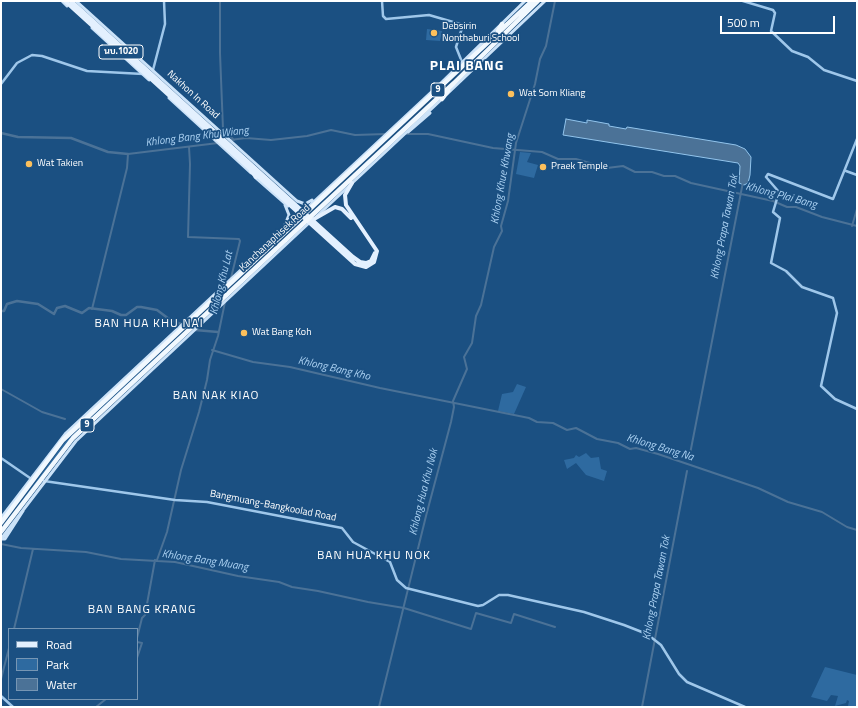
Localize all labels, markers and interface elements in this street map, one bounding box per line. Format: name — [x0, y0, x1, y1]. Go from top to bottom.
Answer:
scale bar — [722, 8, 837, 34]
text: 500 m — [727, 13, 760, 32]
place label: Debsirin Nonthaburi School — [442, 21, 520, 44]
marker: Debsirin Nonthaburi School — [429, 28, 439, 38]
road number: นบ.1020 — [99, 45, 143, 59]
district label: PLAI BANG — [430, 59, 504, 75]
street label: Nakhon In Road — [164, 68, 222, 122]
road number: 9 — [431, 83, 445, 97]
place label: Wat Som Kliang — [519, 88, 585, 100]
marker: Wat Som Kliang — [506, 89, 516, 99]
water label: Khlong Bang Khu Wiang — [145, 124, 249, 150]
water label: Khlong Khue Khwang — [489, 133, 517, 225]
place label: Wat Takien — [37, 158, 83, 170]
marker: Wat Takien — [24, 159, 34, 169]
place label: Praek Temple — [551, 161, 608, 173]
marker: Praek Temple — [538, 162, 548, 172]
water label: Khlong Prapa Tawan Tok — [708, 174, 742, 280]
water label: Khlong Plai Bang — [744, 180, 818, 212]
street label: Kanchanaphisek Road — [237, 202, 313, 274]
water label: Khlong Khu Lat — [208, 250, 236, 316]
district label: BAN HUA KHU NAI — [94, 317, 204, 331]
place label: Wat Bang Koh — [252, 327, 311, 339]
marker: Wat Bang Koh — [239, 328, 249, 338]
water label: Khlong Bang Kho — [297, 354, 371, 384]
district label: BAN NAK KIAO — [173, 389, 259, 403]
road number: 9 — [80, 418, 94, 432]
water label: Khlong Bang Na — [625, 432, 695, 464]
water label: Khlong Hua Khu Nok — [407, 447, 441, 537]
street label: Bangmuang-Bangkoolad Road — [209, 488, 337, 524]
water label: Khlong Prapa Tawan Tok — [640, 535, 674, 641]
water label: Khlong Bang Muang — [161, 548, 249, 574]
district label: BAN HUA KHU NOK — [317, 549, 431, 563]
district label: BAN BANG KRANG — [88, 603, 196, 617]
legend — [8, 628, 138, 700]
text: Road — [46, 635, 72, 654]
text: Park — [46, 655, 69, 674]
text: Water — [46, 675, 77, 694]

